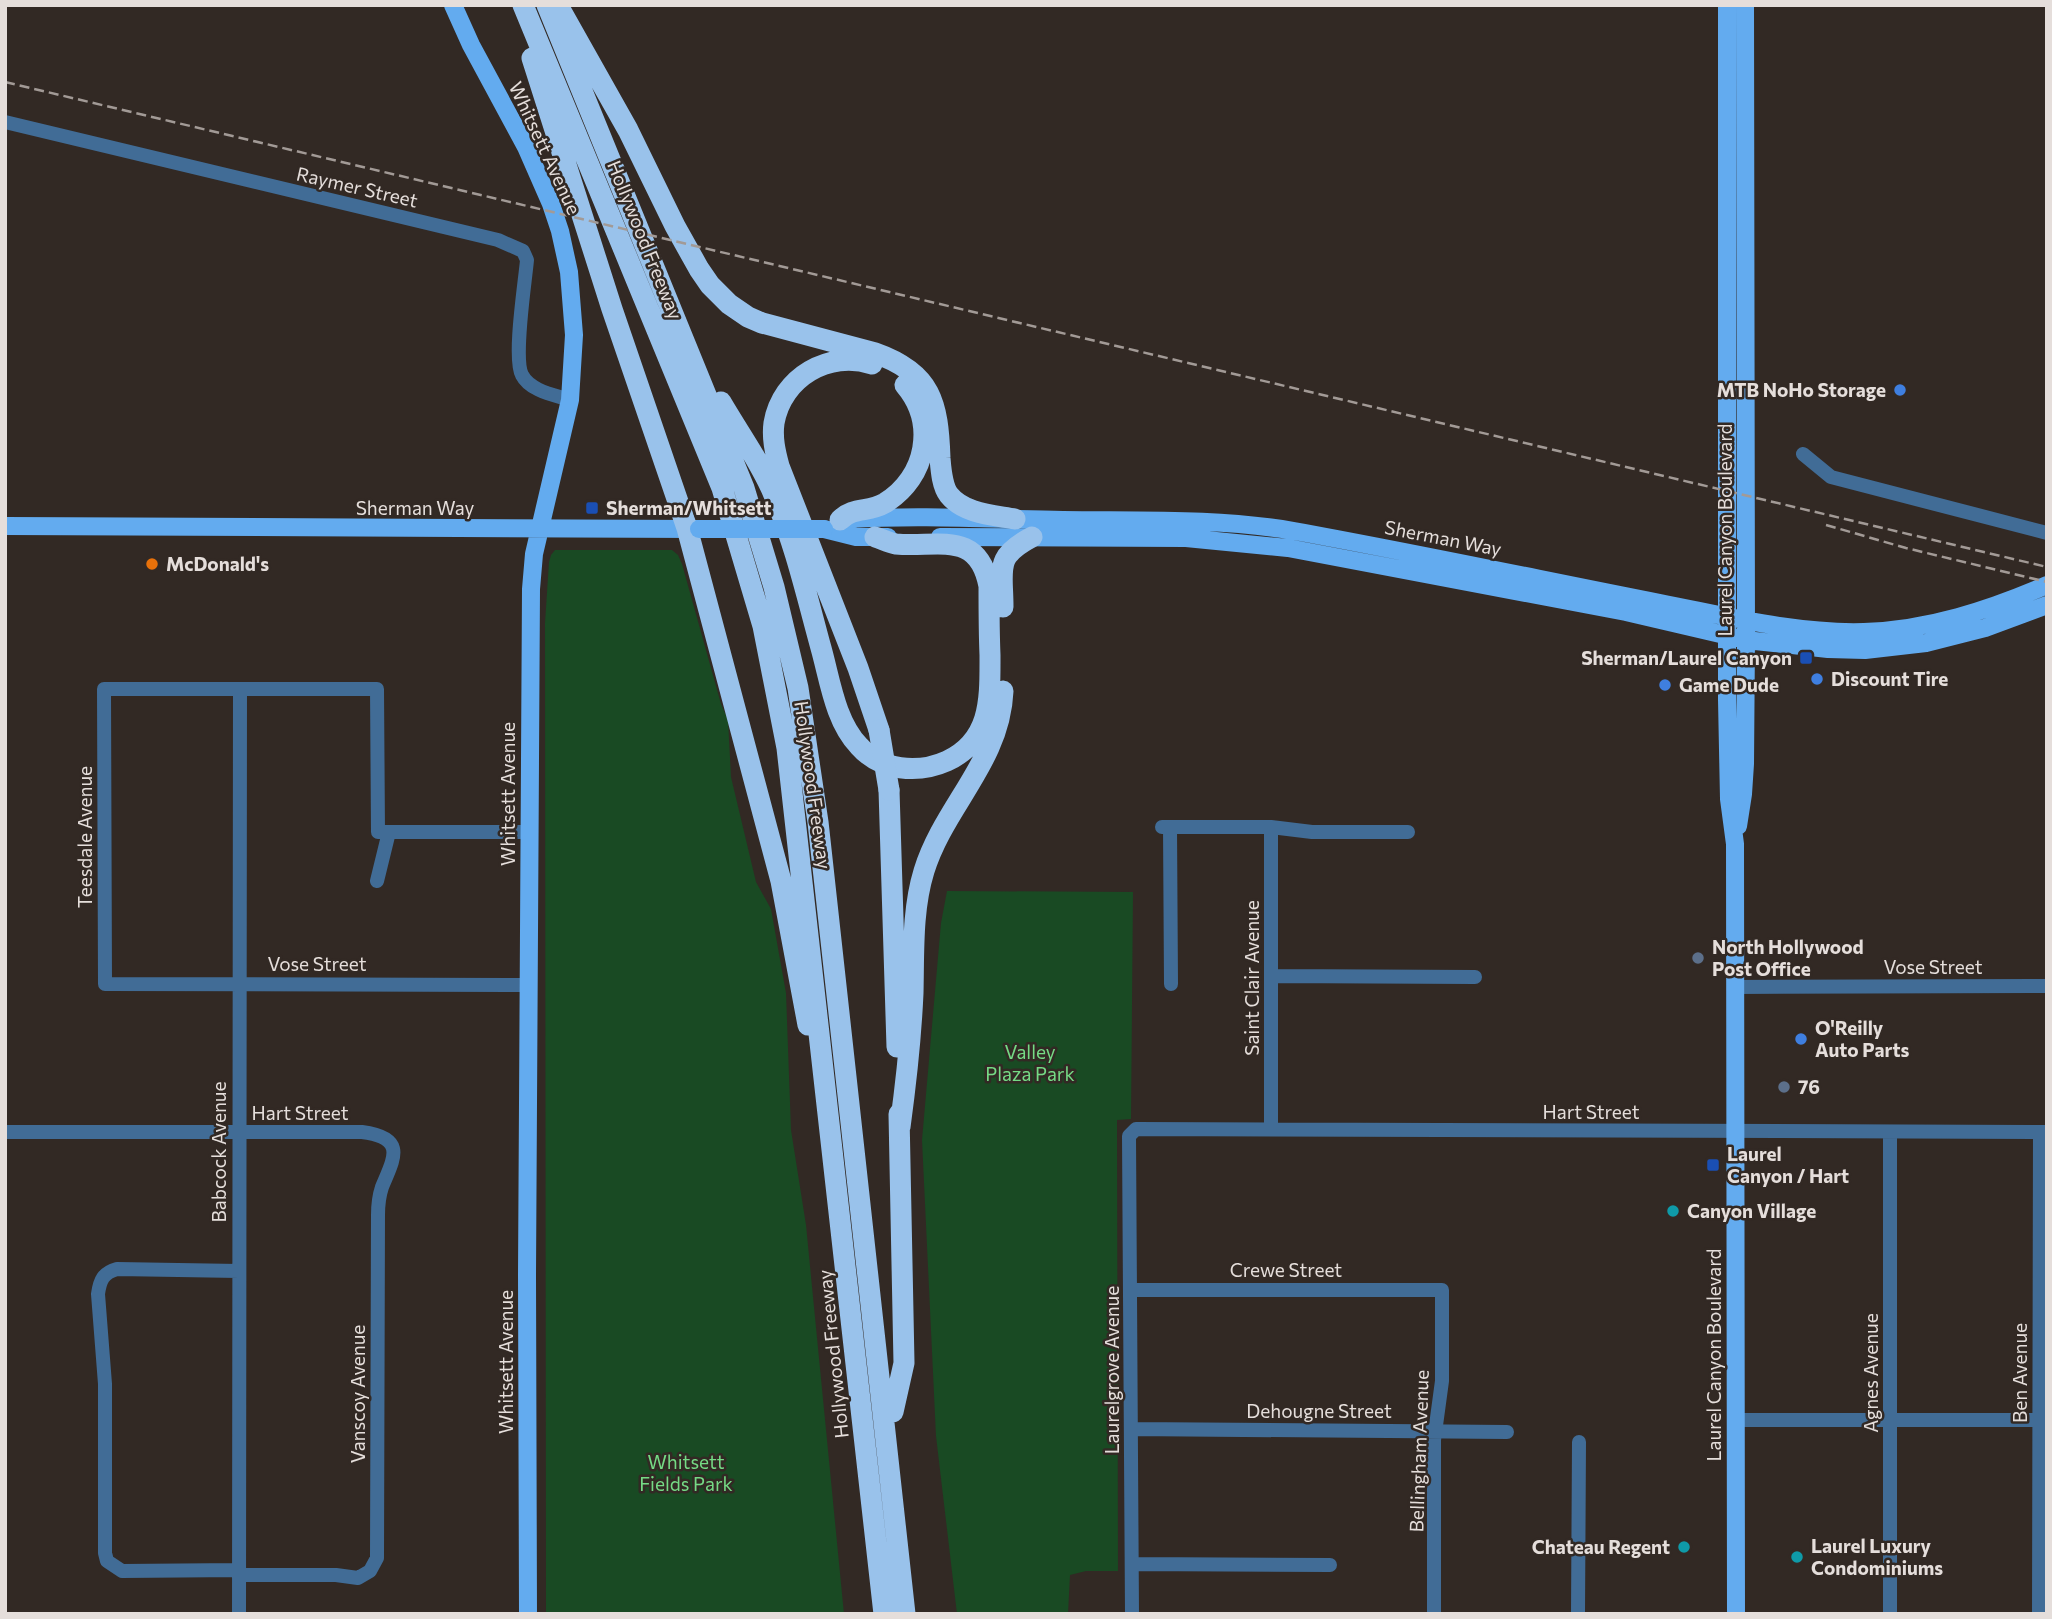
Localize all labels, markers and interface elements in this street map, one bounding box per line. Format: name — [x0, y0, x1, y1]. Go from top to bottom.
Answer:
street label: Whitsett Avenue — [505, 78, 586, 218]
street label: Hollywood Freeway — [603, 157, 688, 323]
street label: Raymer Street — [294, 161, 420, 212]
place label: MTB NoHo Storage — [1717, 378, 1886, 401]
marker: MTB NoHo Storage — [1892, 382, 1908, 398]
street label: Laurel Canyon Boulevard — [1713, 424, 1736, 636]
street label: Sherman Way — [356, 496, 474, 519]
place label: Sherman/Whitsett — [606, 496, 772, 519]
marker: Sherman/Whitsett — [584, 500, 600, 516]
street label: Sherman Way — [1383, 515, 1504, 560]
place label: McDonald's — [166, 552, 269, 575]
marker: McDonald's — [144, 556, 160, 572]
place label: Sherman/Laurel Canyon — [1581, 646, 1792, 669]
marker: Sherman/Laurel Canyon — [1798, 650, 1814, 666]
place label: Discount Tire — [1831, 667, 1948, 690]
marker: Discount Tire — [1809, 671, 1825, 687]
place label: Game Dude — [1679, 673, 1779, 696]
marker: Game Dude — [1657, 677, 1673, 693]
street label: Hollywood Freeway — [790, 699, 837, 871]
street label: Whitsett Avenue — [496, 722, 519, 866]
street label: Teesdale Avenue — [73, 766, 96, 908]
street label: Saint Clair Avenue — [1240, 900, 1263, 1056]
place label: North Hollywood Post Office — [1712, 935, 1864, 980]
marker: North Hollywood Post Office — [1690, 950, 1706, 966]
street label: Vose Street — [268, 952, 367, 975]
street label: Vose Street — [1884, 955, 1983, 978]
place label: O'Reilly Auto Parts — [1815, 1016, 1909, 1061]
marker: O'Reilly Auto Parts — [1793, 1031, 1809, 1047]
park label: Valley Plaza Park — [985, 1040, 1075, 1085]
place label: 76 — [1798, 1075, 1820, 1098]
marker: 76 — [1776, 1079, 1792, 1095]
street label: Babcock Avenue — [207, 1082, 230, 1222]
street label: Hart Street — [1543, 1100, 1640, 1123]
street label: Hart Street — [252, 1101, 349, 1124]
place label: Laurel Canyon / Hart — [1727, 1142, 1849, 1187]
marker: Laurel Canyon / Hart — [1705, 1157, 1721, 1173]
place label: Canyon Village — [1687, 1199, 1816, 1222]
marker: Canyon Village — [1665, 1203, 1681, 1219]
street label: Laurel Canyon Boulevard — [1702, 1249, 1725, 1461]
street label: Crewe Street — [1230, 1258, 1342, 1281]
street label: Hollywood Freeway — [812, 1268, 853, 1440]
street label: Laurelgrove Avenue — [1100, 1286, 1123, 1454]
street label: Whitsett Avenue — [494, 1290, 517, 1434]
street label: Agnes Avenue — [1859, 1313, 1882, 1433]
street label: Ben Avenue — [2008, 1323, 2031, 1423]
street label: Vanscoy Avenue — [346, 1325, 369, 1463]
street label: Bellingham Avenue — [1404, 1369, 1433, 1533]
street label: Dehougne Street — [1246, 1399, 1392, 1422]
park label: Whitsett Fields Park — [639, 1450, 733, 1495]
place label: Laurel Luxury Condominiums — [1811, 1534, 1943, 1579]
place label: Chateau Regent — [1532, 1535, 1670, 1558]
marker: Chateau Regent — [1676, 1539, 1692, 1555]
marker: Laurel Luxury Condominiums — [1789, 1549, 1805, 1565]

